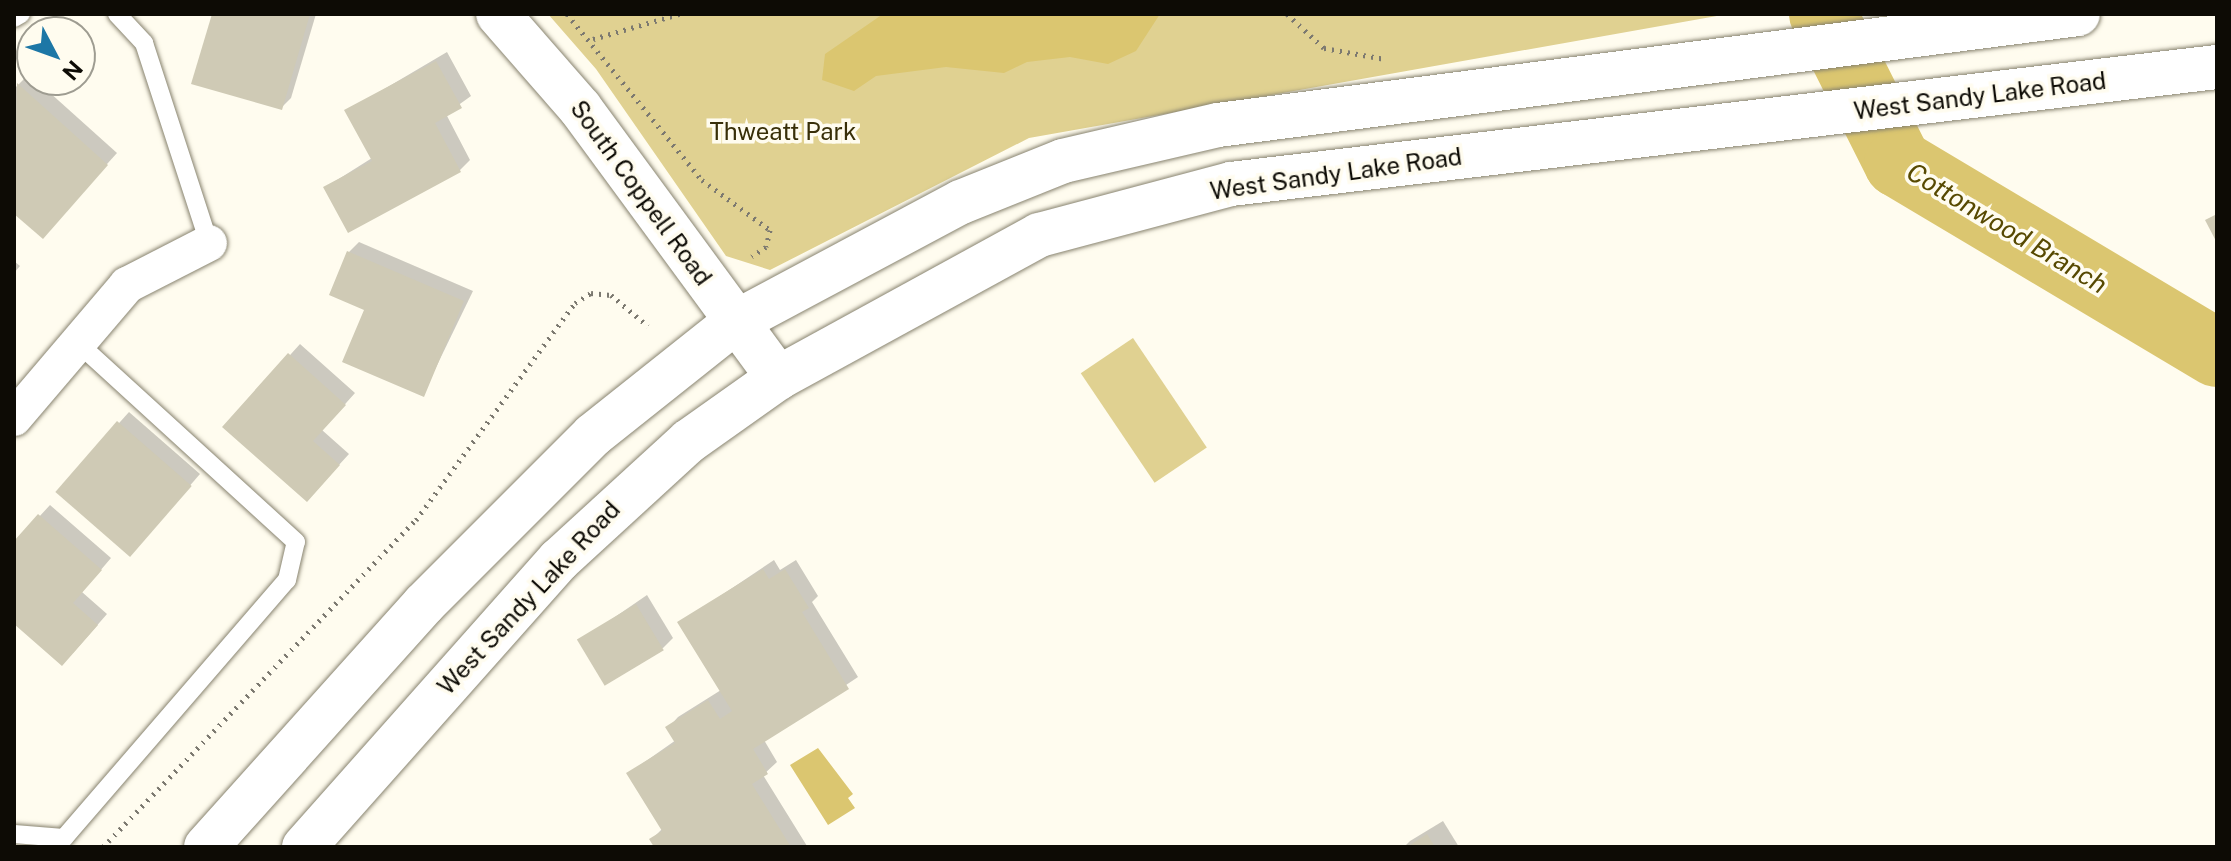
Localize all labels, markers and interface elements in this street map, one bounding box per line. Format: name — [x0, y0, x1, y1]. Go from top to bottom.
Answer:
north arrow — [16, 16, 96, 96]
text: N — [57, 55, 88, 85]
street label: West Sandy Lake Road — [1852, 66, 2108, 126]
street label: South Coppell Road — [564, 95, 718, 291]
park label: Thweatt Park — [710, 118, 856, 146]
street label: West Sandy Lake Road — [1208, 142, 1464, 206]
water label: Cottonwood Branch — [1901, 156, 2113, 300]
street label: West Sandy Lake Road — [432, 495, 626, 701]

